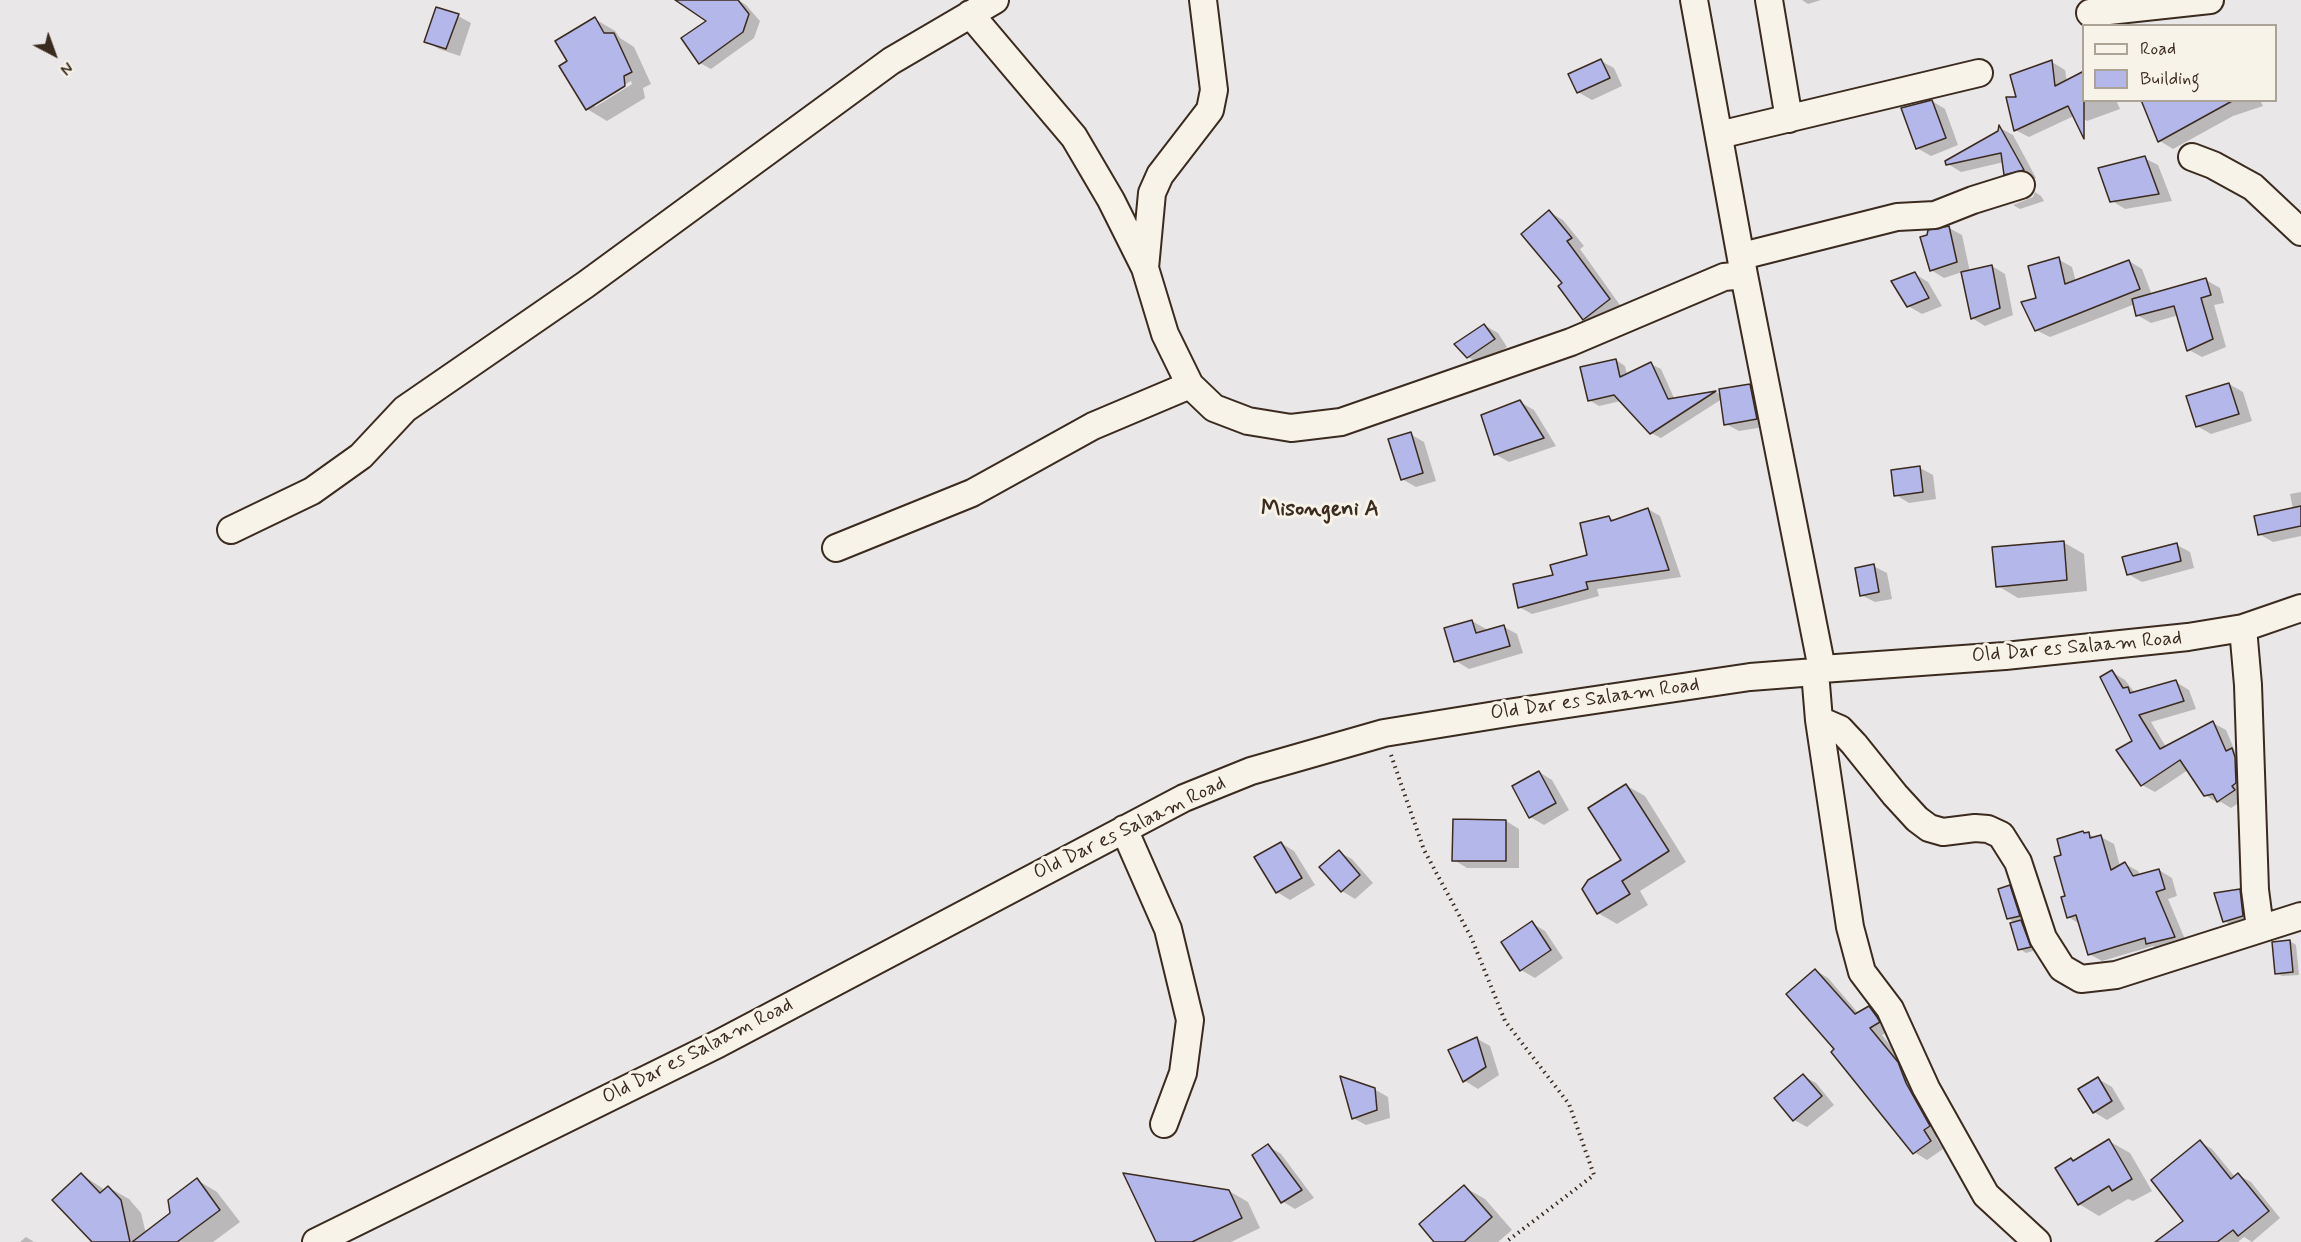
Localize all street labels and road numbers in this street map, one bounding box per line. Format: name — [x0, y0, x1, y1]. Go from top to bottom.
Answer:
street label: Old Dar es Salaam Road — [1971, 627, 2183, 669]
street label: Old Dar es Salaam Road — [1489, 673, 1701, 727]
street label: Old Dar es Salaam Road — [1030, 772, 1230, 886]
street label: Old Dar es Salaam Road — [599, 993, 797, 1111]

